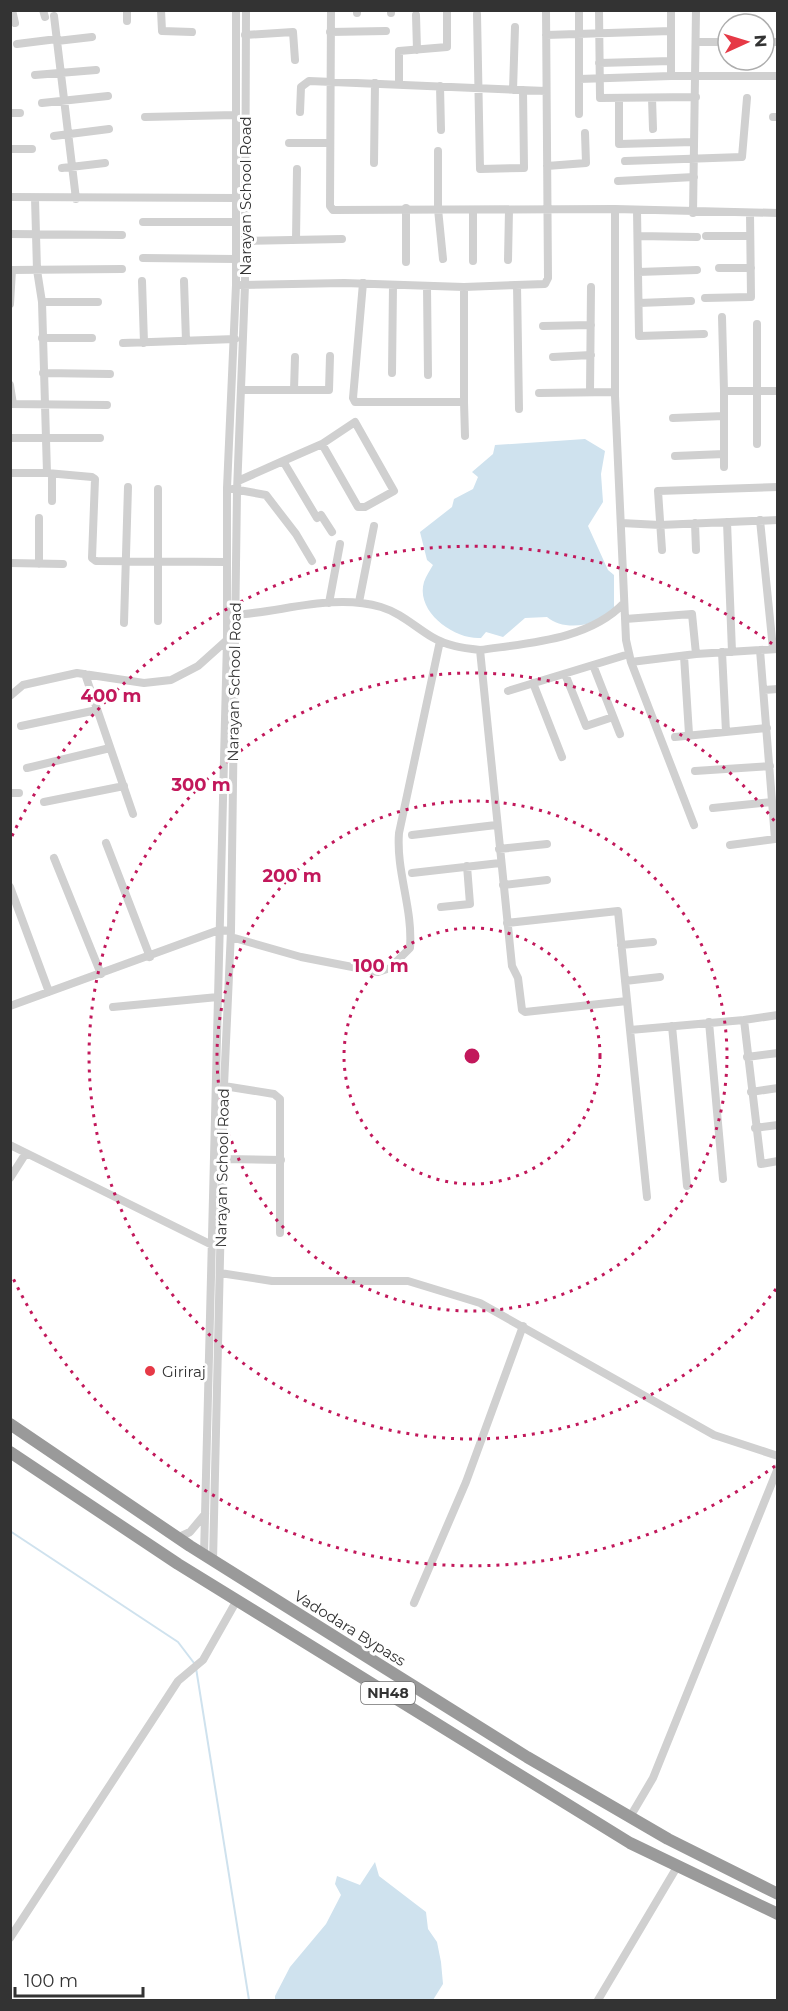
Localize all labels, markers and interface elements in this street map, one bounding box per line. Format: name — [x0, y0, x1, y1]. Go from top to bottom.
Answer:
north arrow — [716, 12, 776, 72]
text: N — [751, 34, 770, 48]
street label: Narayan School Road — [236, 116, 255, 276]
street label: Narayan School Road — [223, 602, 245, 762]
text: 400 m — [81, 685, 141, 707]
text: 300 m — [170, 774, 231, 796]
text: 200 m — [262, 865, 322, 887]
text: 100 m — [353, 955, 409, 977]
centre of rings — [462, 1046, 482, 1066]
street label: Narayan School Road — [211, 1088, 233, 1248]
place label: Giriraj — [162, 1362, 206, 1381]
marker: Giriraj — [143, 1364, 157, 1378]
street label: Vadodara Bypass — [291, 1586, 409, 1670]
road number: NH48 — [361, 1682, 415, 1704]
scale bar — [15, 1960, 142, 1998]
text: 100 m — [24, 1970, 78, 1992]

